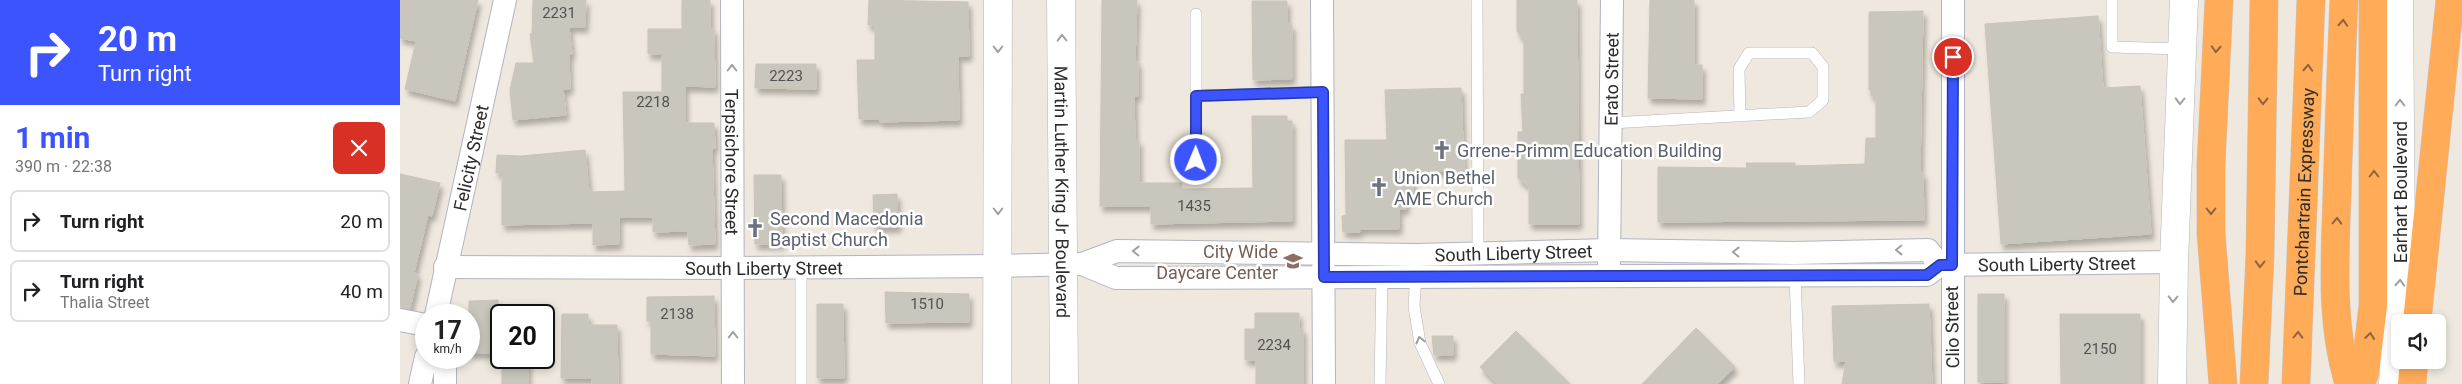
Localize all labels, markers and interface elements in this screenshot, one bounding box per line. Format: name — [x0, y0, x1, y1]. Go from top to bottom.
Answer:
house number: 2231 — [542, 4, 576, 22]
text: 20 m — [98, 19, 177, 60]
one-way arrow — [2338, 19, 2349, 27]
icon: right — [15, 20, 80, 85]
street label: Erato Street — [1600, 32, 1622, 126]
one-way arrow — [1056, 34, 1067, 42]
pin — [1932, 36, 1974, 78]
icon: arrive — [1939, 43, 1967, 71]
one-way arrow — [993, 45, 1003, 53]
one-way arrow — [2211, 45, 2222, 53]
text: Turn right — [98, 61, 192, 86]
one-way arrow — [727, 64, 737, 72]
one-way arrow — [2303, 64, 2313, 72]
street label: Martin Luther King Jr Boulevard — [1051, 66, 1074, 318]
house number: 2223 — [769, 67, 803, 85]
street label: Pontchartrain Expressway — [2289, 87, 2318, 297]
street label: Terpsichore Street — [722, 89, 743, 235]
house number: 2218 — [636, 93, 670, 111]
one-way arrow — [2257, 97, 2268, 105]
one-way arrow — [2175, 98, 2185, 105]
one-way arrow — [2395, 99, 2405, 106]
street label: Felicity Street — [449, 102, 492, 213]
text: 1 min — [15, 120, 90, 155]
street label: Earhart Boulevard — [2390, 121, 2411, 263]
button: close — [333, 122, 385, 174]
position arrow — [1169, 133, 1221, 185]
church icon: Grrene-Primm Education Building — [1431, 139, 1453, 161]
place label: Grrene-Primm Education Building — [1457, 140, 1722, 161]
text: 390 m · 22:38 — [15, 157, 112, 176]
place label: Union Bethel AME Church — [1394, 167, 1495, 209]
one-way arrow — [2369, 170, 2379, 178]
church icon: Union Bethel AME Church — [1368, 176, 1390, 198]
house number: 1435 — [1177, 197, 1211, 215]
icon: right — [17, 207, 45, 235]
place label: Second Macedonia Baptist Church — [770, 208, 923, 250]
one-way arrow — [993, 208, 1003, 215]
one-way arrow — [2206, 208, 2216, 215]
text: Turn right — [60, 210, 144, 233]
text: 20 m — [340, 210, 383, 233]
one-way arrow — [2331, 216, 2342, 224]
church icon: Second Macedonia Baptist Church — [744, 217, 766, 239]
street label: South Liberty Street — [1434, 240, 1593, 265]
place label: City Wide Daycare Center — [1156, 241, 1278, 283]
one-way arrow — [1895, 245, 1903, 256]
one-way arrow — [1132, 246, 1140, 256]
one-way arrow — [1732, 247, 1740, 257]
school or university icon: City Wide Daycare Center — [1282, 250, 1304, 272]
street label: South Liberty Street — [1978, 252, 2136, 275]
street label: South Liberty Street — [685, 257, 843, 279]
one-way arrow — [2254, 260, 2265, 268]
text: Turn right — [60, 270, 144, 293]
icon: right — [17, 277, 45, 305]
one-way arrow — [2394, 279, 2405, 287]
text: 40 m — [340, 280, 383, 303]
street label: Clio Street — [1941, 285, 1963, 369]
text: Thalia Street — [60, 293, 150, 312]
house number: 1510 — [910, 295, 944, 313]
one-way arrow — [2168, 295, 2178, 303]
speed limit sign: 20 — [490, 304, 555, 369]
house number: 2138 — [660, 305, 694, 323]
map controls — [2391, 314, 2446, 369]
button: sound — [2391, 314, 2446, 369]
text: 17 — [433, 316, 462, 345]
one-way arrow — [728, 331, 738, 339]
one-way arrow — [2293, 331, 2303, 339]
one-way arrow — [2364, 332, 2374, 341]
one-way arrow — [1415, 335, 1426, 344]
house number: 2234 — [1257, 336, 1291, 354]
house number: 2150 — [2083, 340, 2117, 358]
text: km/h — [433, 342, 462, 356]

